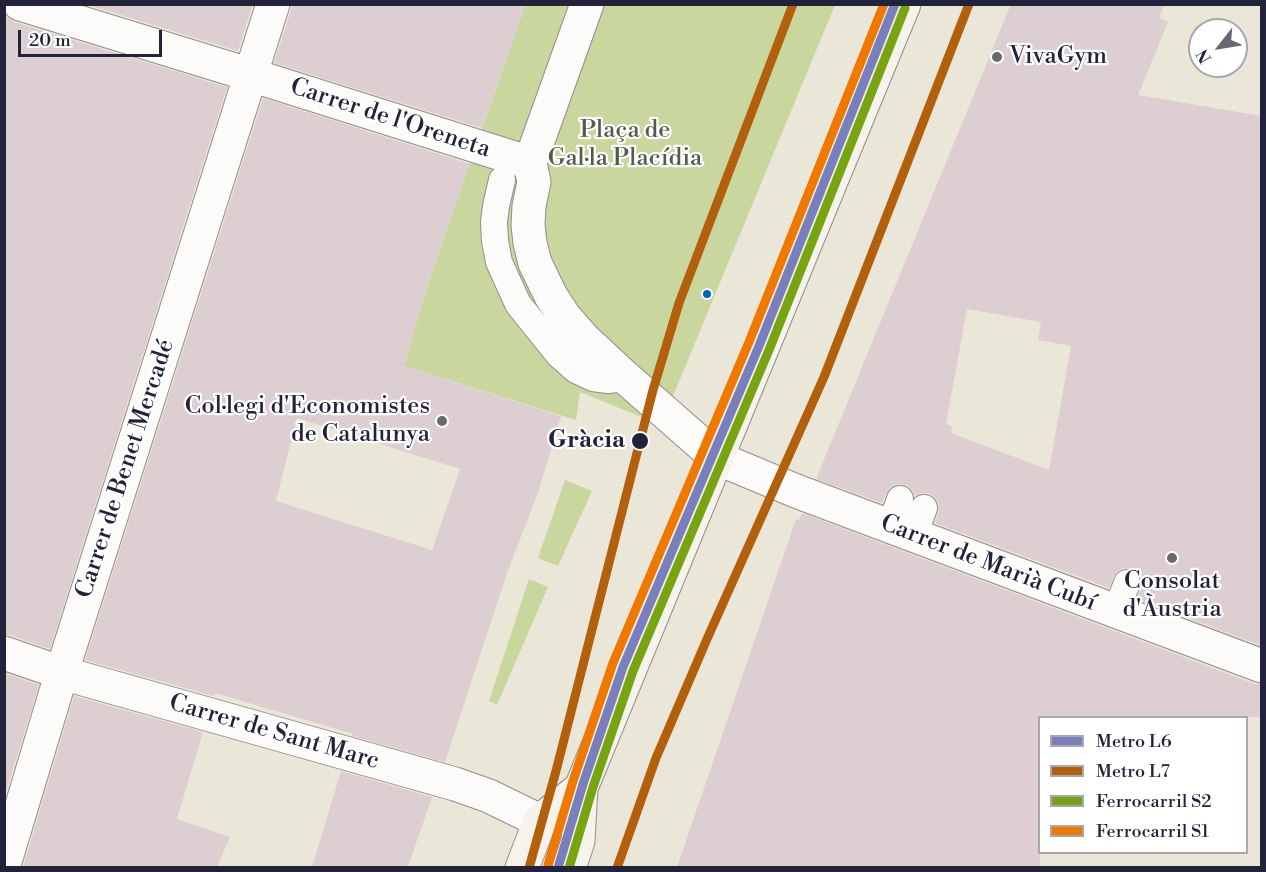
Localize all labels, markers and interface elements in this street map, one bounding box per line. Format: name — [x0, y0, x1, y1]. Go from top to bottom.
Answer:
scale bar — [21, 18, 165, 56]
north arrow — [1188, 18, 1248, 78]
text: 20 m — [29, 29, 71, 52]
place label: VivaGym — [1009, 43, 1107, 71]
text: N — [1192, 46, 1216, 67]
marker: VivaGym — [990, 50, 1004, 64]
street label: Carrer de l'Oreneta — [286, 73, 494, 165]
park label: Plaça de Gal·la Placídia — [548, 117, 702, 173]
unlabelled marker — [701, 288, 713, 300]
street label: Carrer de Benet Mercadé — [71, 336, 181, 602]
place label: Col·legi d'Economistes de Catalunya — [185, 393, 430, 449]
marker: Col·legi d'Economistes de Catalunya — [435, 414, 449, 428]
place label: Gràcia — [548, 427, 625, 455]
marker: Gràcia — [630, 431, 650, 451]
street label: Carrer de Marià Cubí — [876, 510, 1100, 618]
marker: Consolat d'Àustria — [1165, 551, 1179, 565]
place label: Consolat d'Àustria — [1122, 568, 1222, 624]
street label: Carrer de Sant Marc — [166, 689, 382, 777]
legend — [1038, 716, 1248, 854]
text: Metro L6 — [1096, 730, 1172, 753]
text: Metro L7 — [1096, 760, 1170, 783]
text: Ferrocarril S2 — [1096, 790, 1212, 813]
text: Ferrocarril S1 — [1096, 820, 1209, 843]

